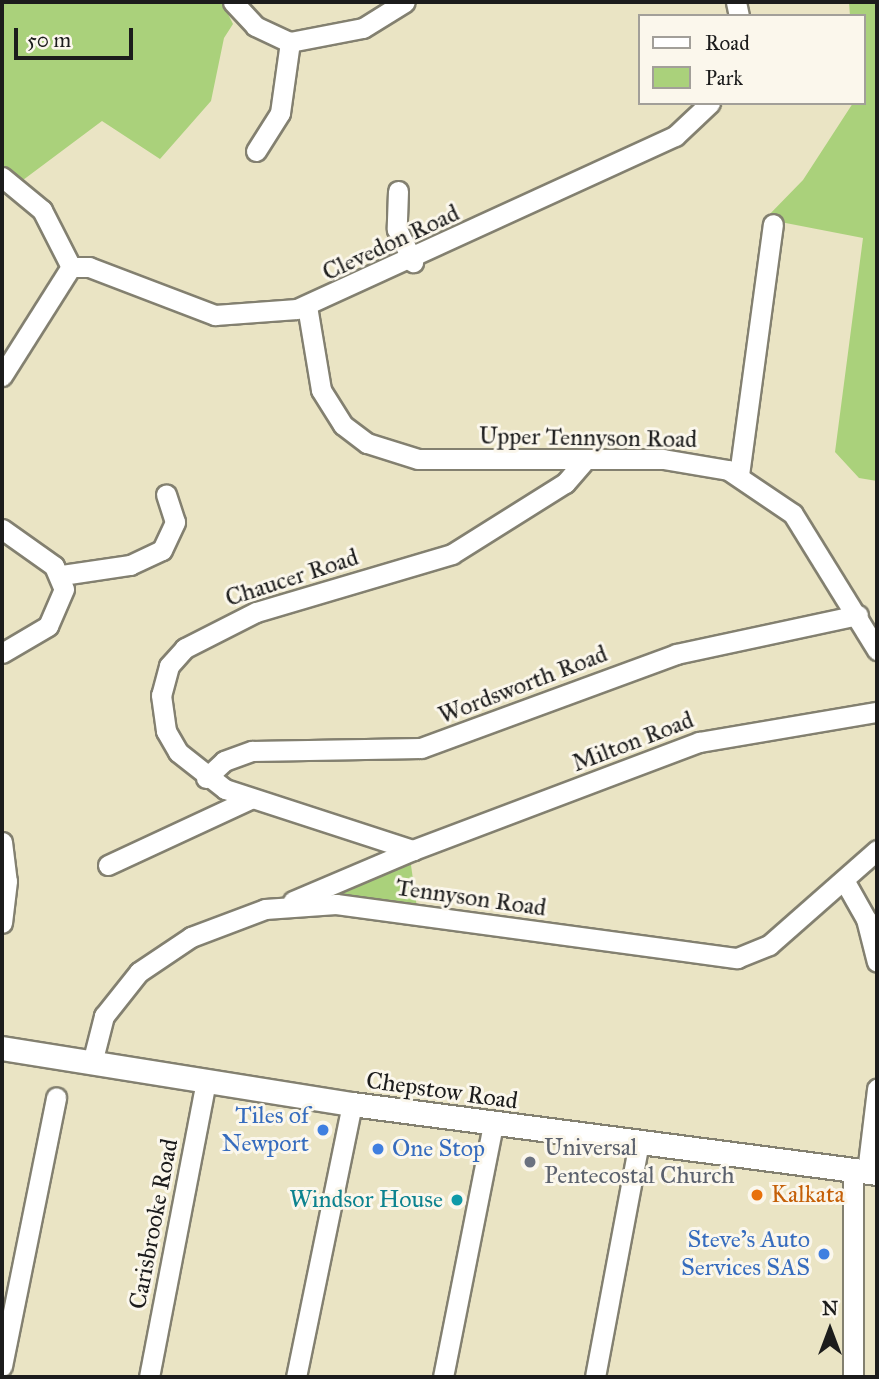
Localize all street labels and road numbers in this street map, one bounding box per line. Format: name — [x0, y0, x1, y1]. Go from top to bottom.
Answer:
street label: Clevedon Road — [318, 199, 464, 287]
street label: Upper Tennyson Road — [479, 422, 697, 454]
street label: Chaucer Road — [222, 543, 362, 613]
street label: Wordsworth Road — [434, 640, 612, 730]
street label: Milton Road — [568, 706, 698, 778]
street label: Tennyson Road — [394, 873, 548, 923]
street label: Chepstow Road — [364, 1066, 520, 1116]
street label: Carisbrooke Road — [123, 1136, 185, 1312]

